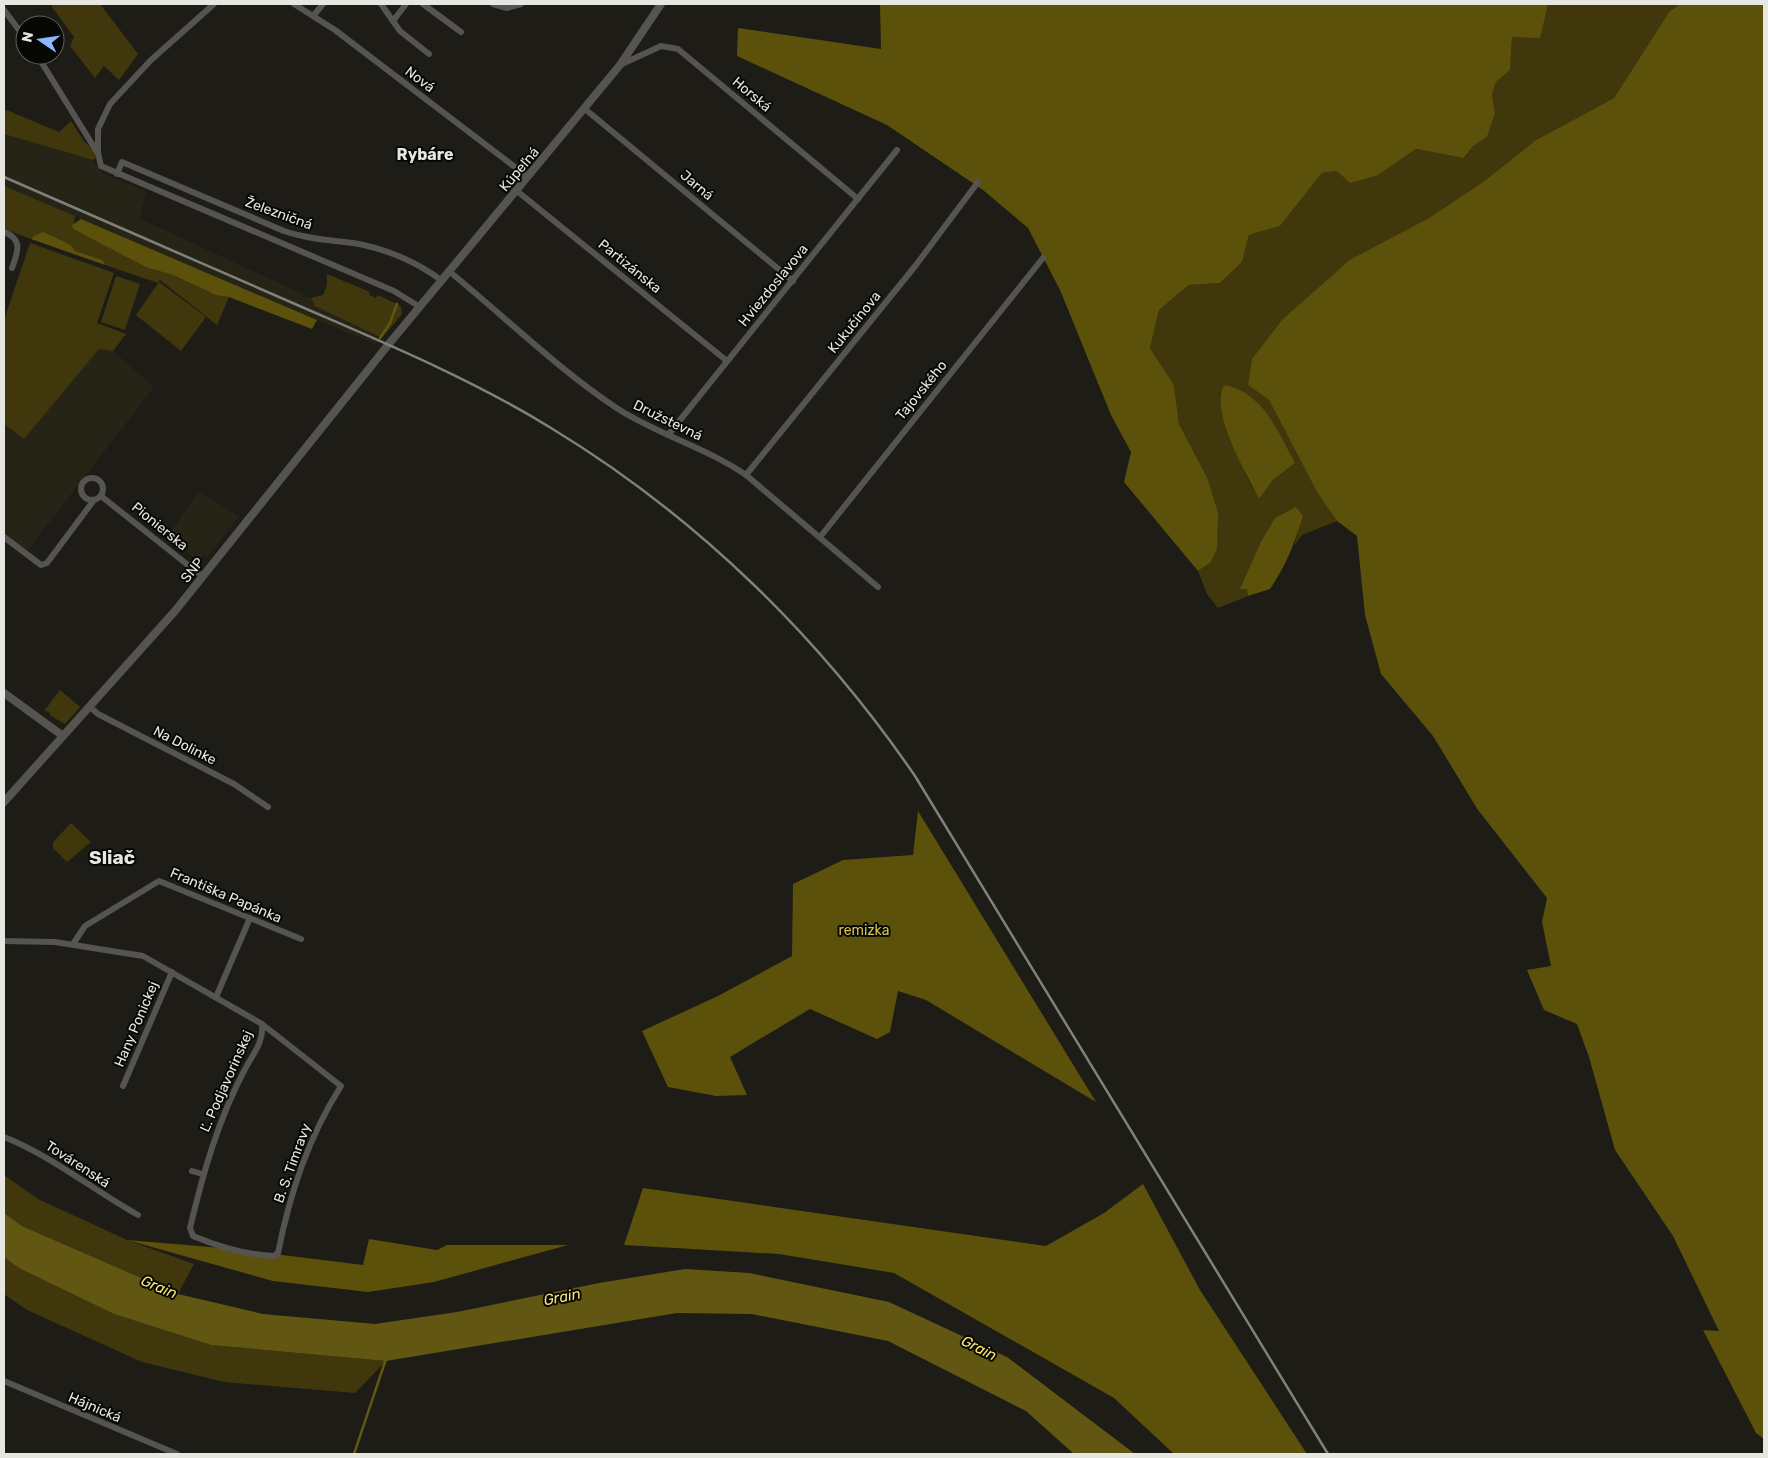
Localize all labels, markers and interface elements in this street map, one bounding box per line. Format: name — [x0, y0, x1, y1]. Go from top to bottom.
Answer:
north arrow — [15, 15, 65, 65]
text: N — [18, 30, 37, 44]
street label: Nová — [402, 63, 438, 96]
street label: Horská — [729, 73, 774, 115]
street label: Kúpeľná — [496, 144, 543, 195]
district label: Rybáre — [397, 145, 453, 164]
street label: Jarná — [677, 167, 717, 204]
street label: Železničná — [243, 193, 315, 233]
street label: Partizánska — [595, 236, 665, 297]
street label: Hviezdoslavova — [735, 241, 812, 330]
street label: Kukučínova — [824, 288, 885, 357]
street label: Tajovského — [892, 357, 951, 424]
street label: Družstevná — [630, 396, 705, 444]
street label: Pionierska — [128, 499, 191, 554]
street label: SNP — [177, 554, 208, 586]
street label: Na Dolinke — [150, 722, 219, 769]
district label: Sliač — [89, 846, 135, 869]
street label: Františka Papánka — [167, 864, 284, 927]
park label: remizka — [839, 922, 889, 939]
street label: Hany Ponickej — [111, 979, 162, 1070]
street label: Ľ. Podjavorinskej — [196, 1028, 256, 1135]
street label: B. S. Timravy — [270, 1121, 315, 1205]
street label: Továrenská — [42, 1137, 113, 1191]
water label: Grain — [138, 1271, 180, 1303]
water label: Grain — [542, 1285, 582, 1309]
water label: Grain — [958, 1331, 1000, 1365]
street label: Hájnická — [66, 1389, 124, 1426]

